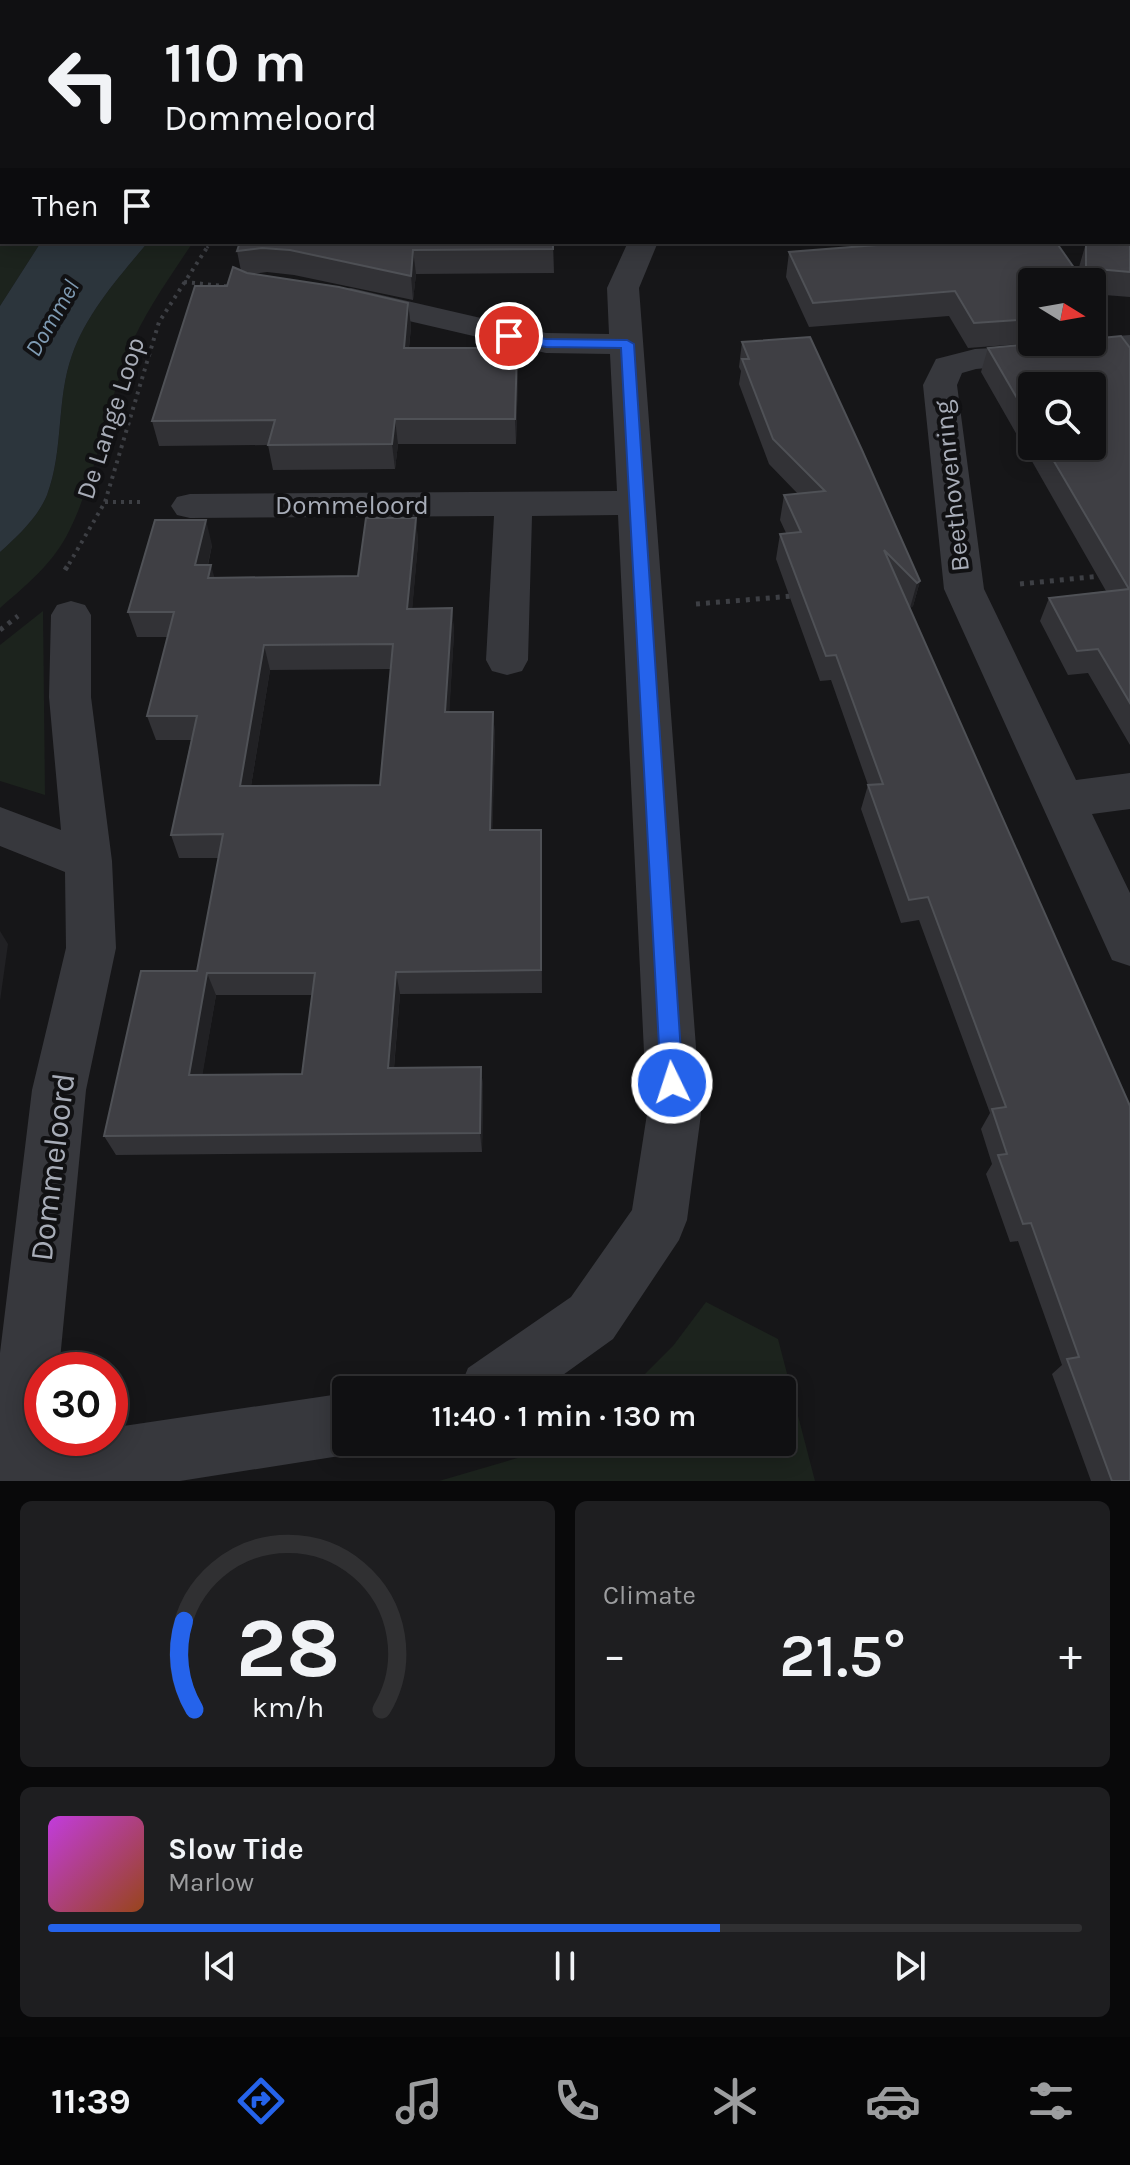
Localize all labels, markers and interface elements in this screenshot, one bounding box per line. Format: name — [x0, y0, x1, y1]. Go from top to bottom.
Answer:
text: 110 m — [164, 30, 307, 95]
icon: left — [32, 32, 136, 136]
text: Dommeloord — [164, 97, 377, 139]
icon: arrive — [115, 184, 159, 228]
text: Then — [32, 188, 99, 224]
north arrow — [1018, 268, 1106, 356]
map controls — [1018, 268, 1106, 460]
water label: Dommel — [19, 275, 85, 361]
pin — [475, 302, 543, 370]
icon: arrive — [487, 314, 531, 358]
street label: De Lange Loop — [70, 333, 151, 503]
button: search — [1018, 372, 1106, 460]
street label: Beethovenring — [927, 398, 976, 573]
street label: Dommeloord — [275, 490, 429, 521]
position arrow — [630, 1041, 714, 1125]
street label: Dommeloord — [23, 1071, 82, 1263]
speed limit sign: 30 — [24, 1352, 128, 1456]
text: 11:40 · 1 min · 130 m — [432, 1398, 696, 1434]
text: Climate — [603, 1580, 696, 1611]
text: 28 — [235, 1600, 340, 1697]
text: 21.5° — [779, 1621, 906, 1691]
text: − — [603, 1630, 626, 1681]
text: + — [1059, 1630, 1082, 1681]
text: km/h — [251, 1691, 324, 1724]
text: Slow Tide — [168, 1831, 304, 1867]
text: Marlow — [168, 1867, 254, 1898]
icon: previous — [198, 1944, 242, 1988]
icon: pause — [543, 1944, 587, 1988]
icon: next — [888, 1944, 932, 1988]
icon: directions — [233, 2073, 289, 2129]
icon: music — [391, 2073, 447, 2129]
icon: phone — [549, 2073, 605, 2129]
icon: climate — [707, 2073, 763, 2129]
icon: car — [865, 2073, 921, 2129]
icon: filters — [1023, 2073, 1079, 2129]
text: 11:39 — [51, 2080, 131, 2122]

